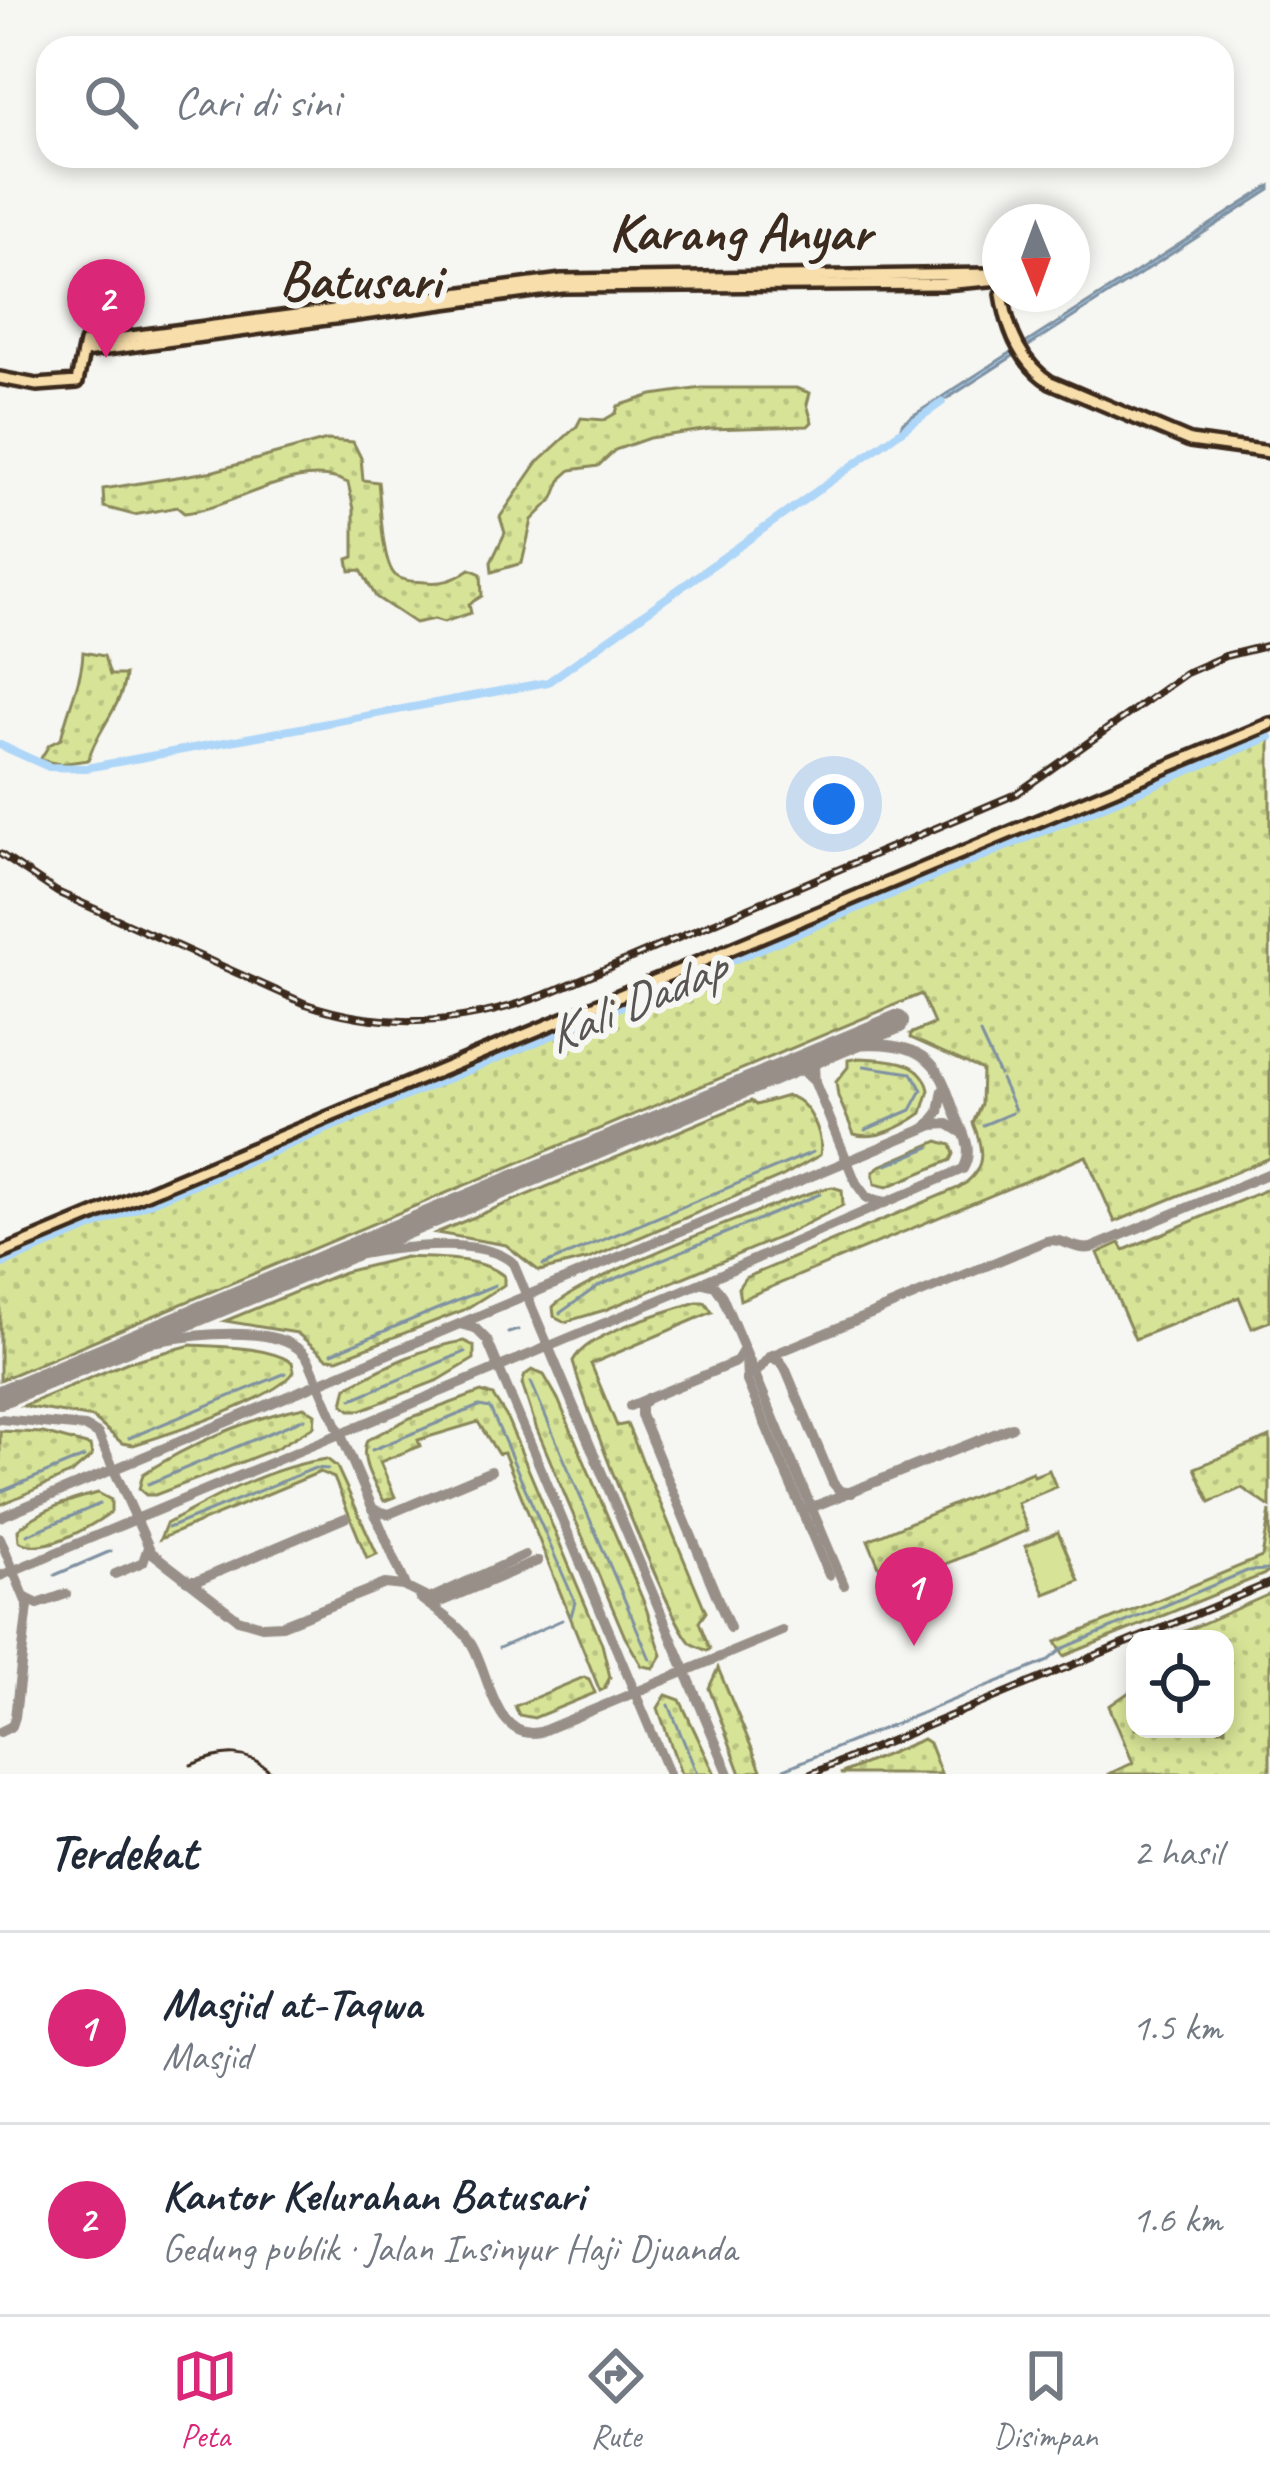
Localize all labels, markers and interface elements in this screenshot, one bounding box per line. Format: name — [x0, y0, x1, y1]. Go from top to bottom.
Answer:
search box — [36, 36, 1234, 168]
icon: search — [78, 69, 144, 135]
text: Cari di sini — [174, 74, 340, 131]
district label: Karang Anyar — [609, 198, 877, 266]
north arrow — [982, 204, 1090, 312]
district label: Batusari — [279, 246, 447, 314]
pin: 2 — [67, 259, 145, 358]
your location — [804, 774, 864, 834]
water label: Kali Dadap — [536, 932, 740, 1067]
pin: 1 — [875, 1547, 953, 1646]
map controls — [1126, 1630, 1234, 1738]
button: locate — [1126, 1630, 1234, 1738]
text: Terdekat — [48, 1820, 197, 1884]
text: 2 hasil — [1133, 1828, 1222, 1877]
text: Masjid at-Taqwa — [162, 1975, 422, 2032]
text: 1 — [78, 2003, 96, 2052]
text: 1.5 km — [1132, 2003, 1222, 2052]
text: Masjid — [162, 2032, 251, 2081]
text: Kantor Kelurahan Batusari — [162, 2167, 585, 2224]
text: 2 — [78, 2195, 96, 2244]
text: 1.6 km — [1132, 2195, 1222, 2244]
text: Gedung publik · Jalan Insinyur Haji Djuanda — [162, 2224, 737, 2273]
tab: Peta — [172, 2343, 238, 2457]
tab: Rute — [583, 2343, 649, 2457]
tab: Disimpan — [993, 2343, 1098, 2457]

